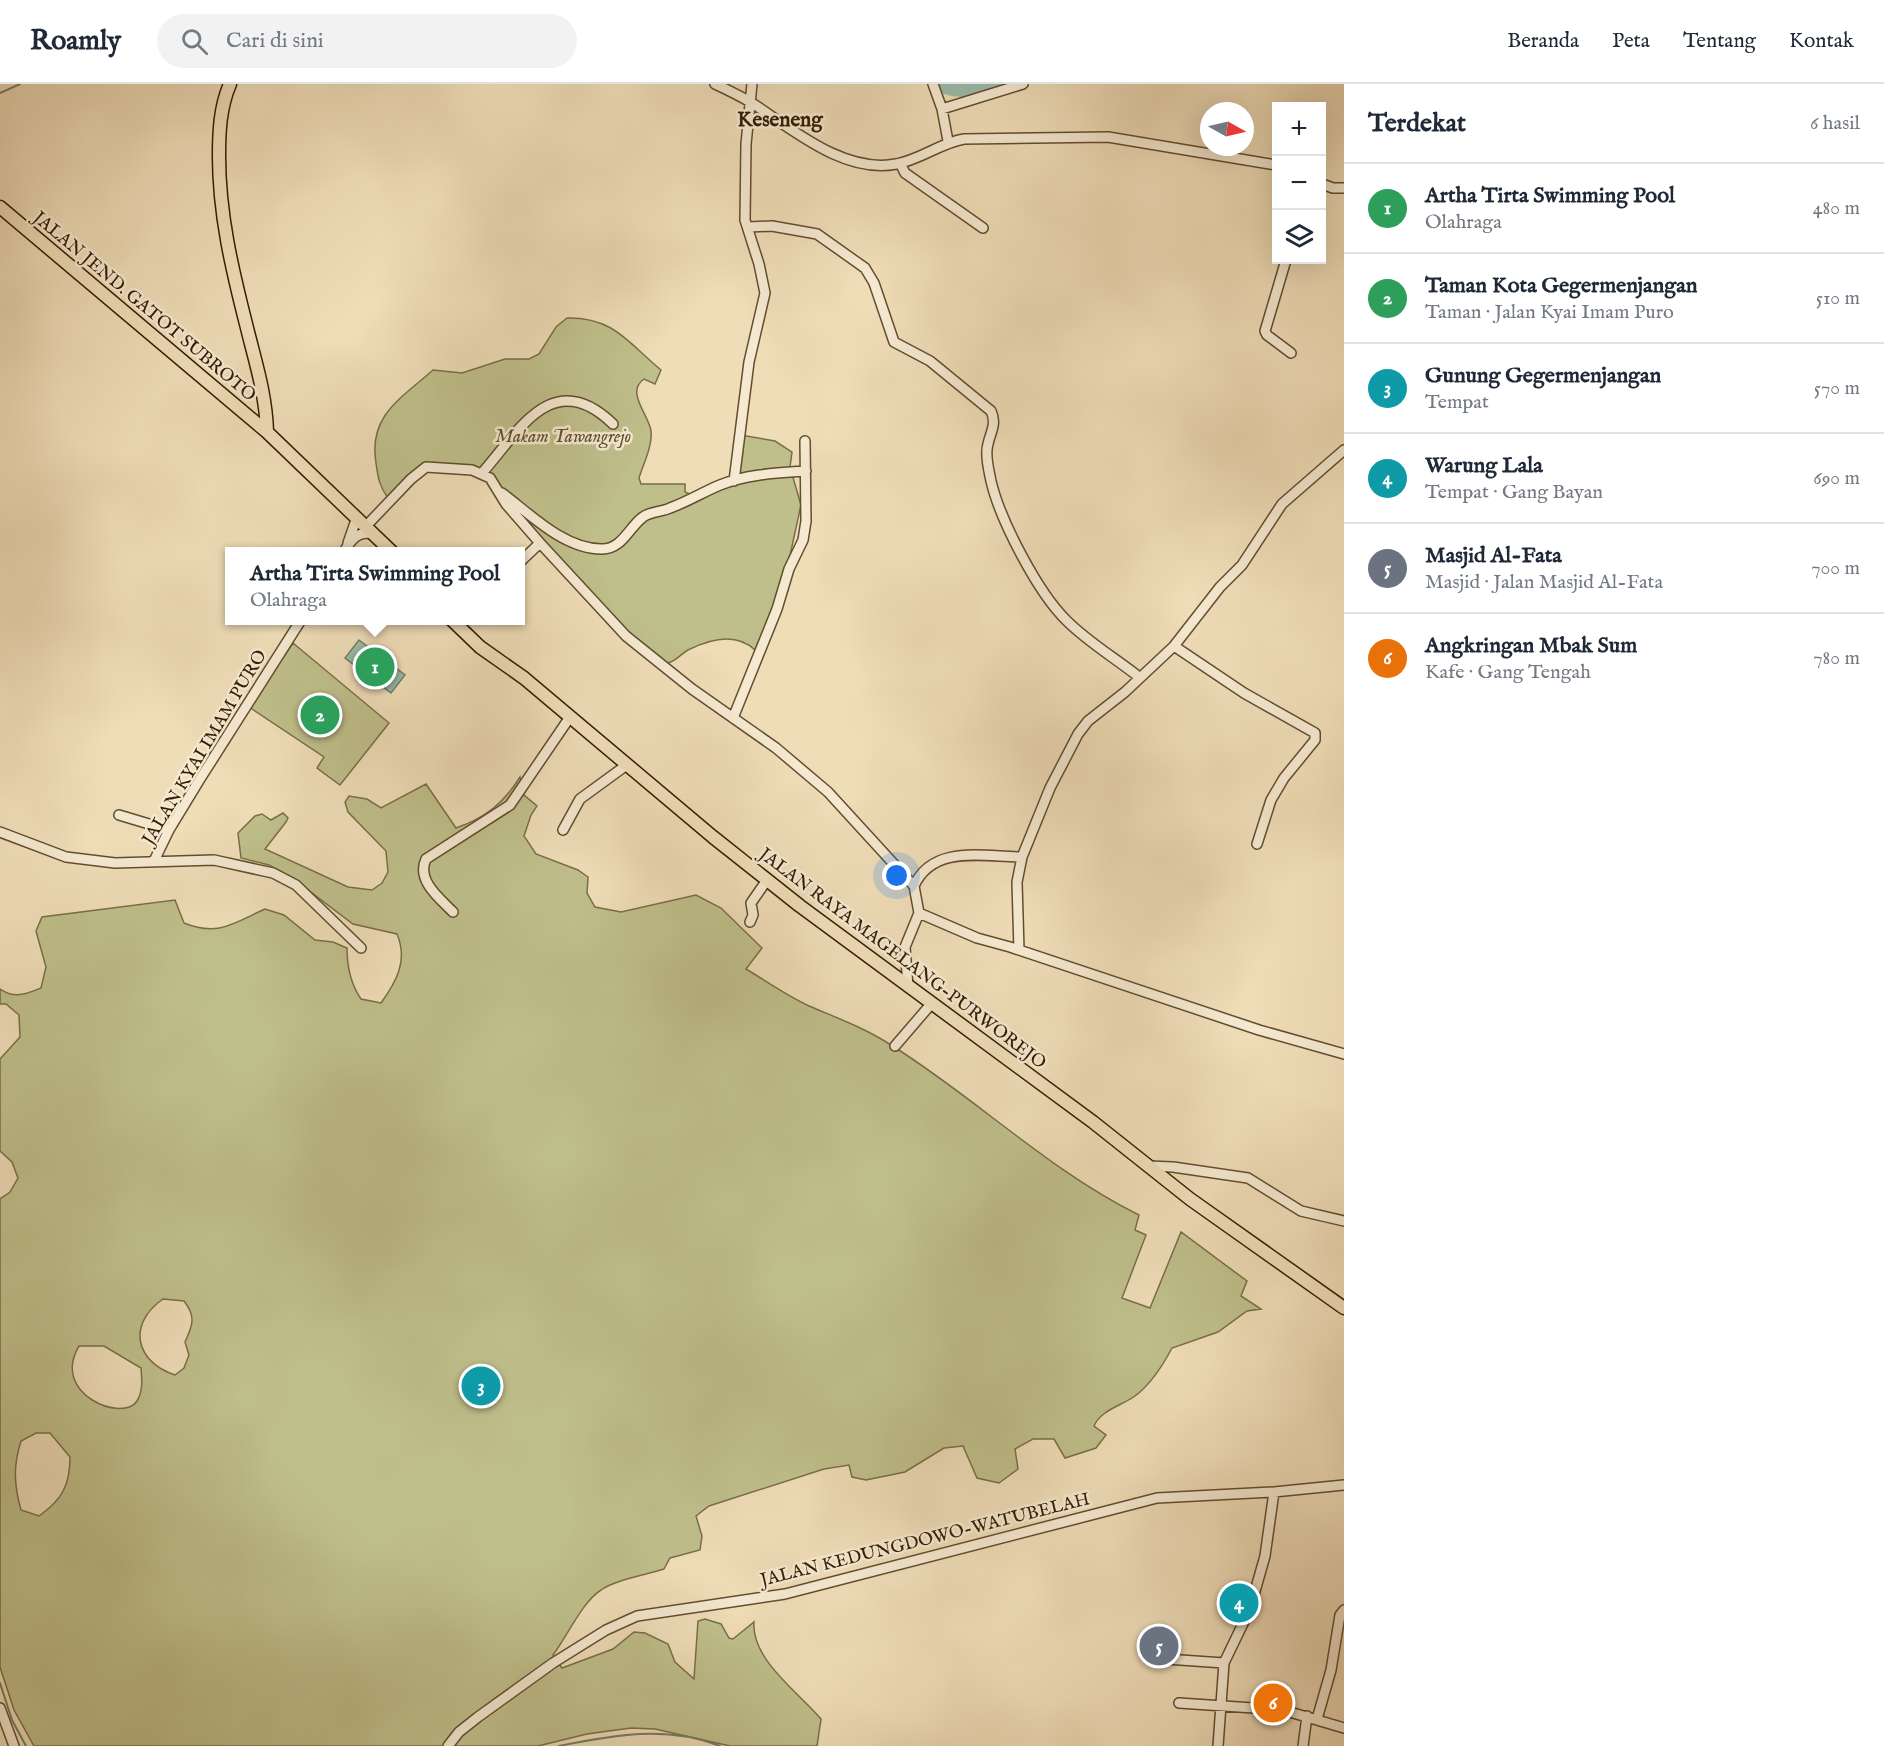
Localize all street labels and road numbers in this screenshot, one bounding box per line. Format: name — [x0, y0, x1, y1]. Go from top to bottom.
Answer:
street label: JALAN JEND. GATOT SUBROTO — [26, 206, 260, 407]
street label: JALAN KYAI IMAM PURO — [137, 646, 273, 851]
street label: JALAN RAYA MAGELANG-PURWOREJO — [752, 842, 1050, 1075]
street label: JALAN KEDUNGDOWO-WATUBELAH — [756, 1488, 1092, 1593]

